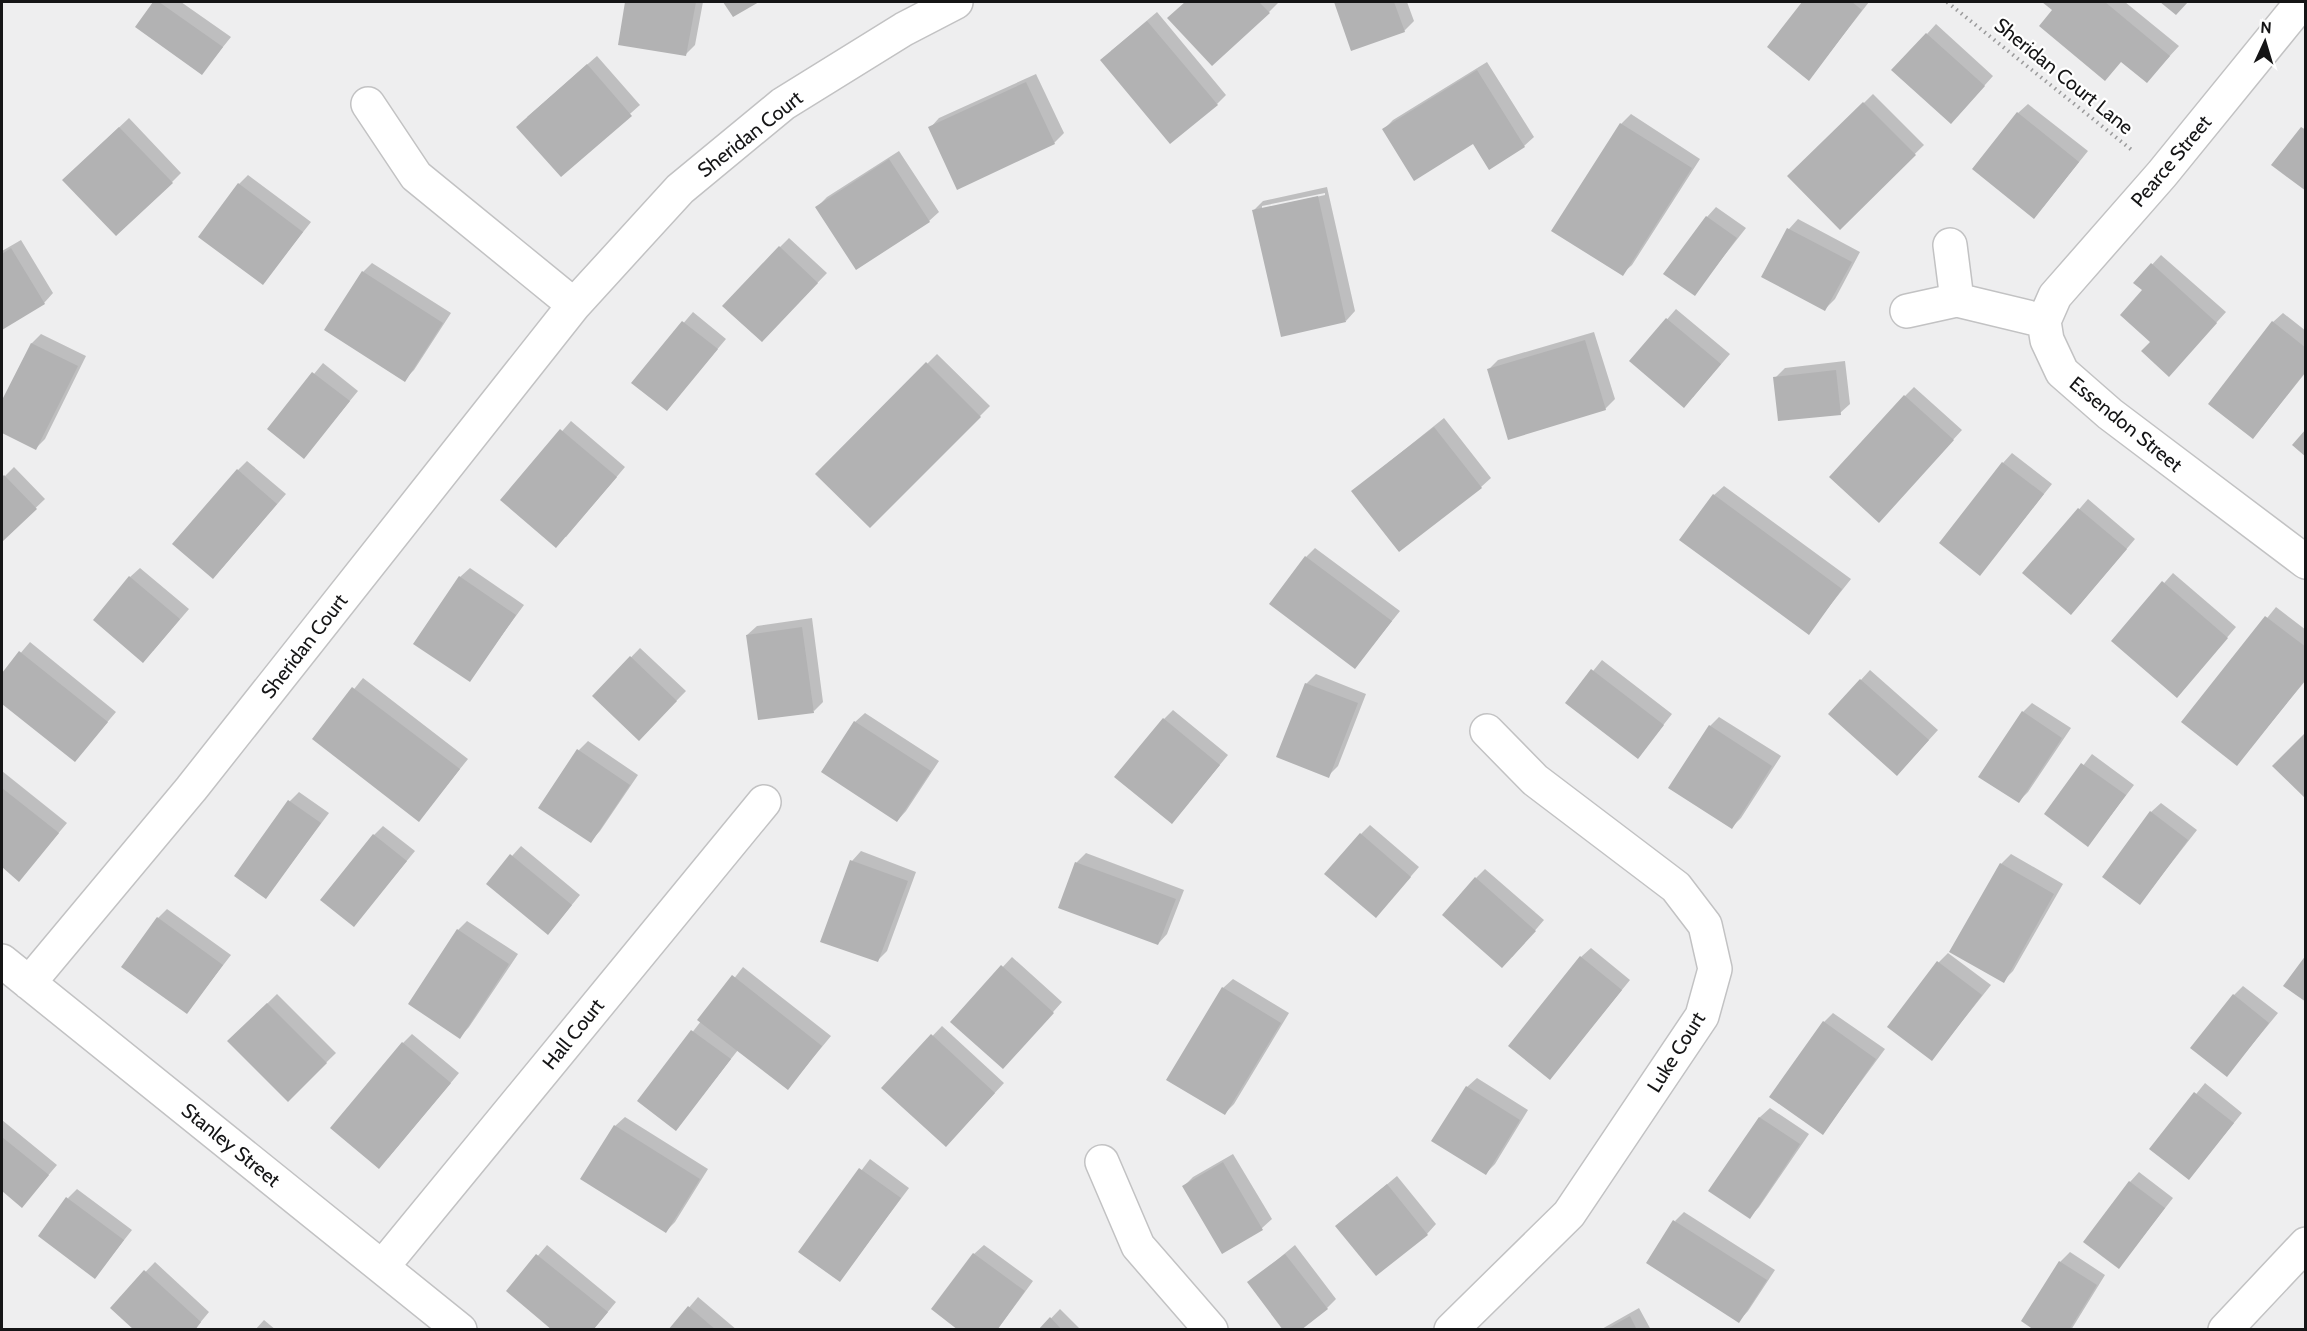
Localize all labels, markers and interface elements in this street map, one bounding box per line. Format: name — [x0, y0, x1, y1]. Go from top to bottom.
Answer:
north arrow — [2235, 12, 2295, 72]
street label: Sheridan Court Lane — [1990, 13, 2138, 139]
text: N — [2260, 18, 2272, 37]
street label: Sheridan Court — [693, 86, 807, 182]
street label: Pearce Street — [2126, 110, 2216, 212]
street label: Essendon Street — [2065, 371, 2187, 477]
street label: Sheridan Court — [256, 589, 352, 703]
street label: Hall Court — [537, 994, 609, 1074]
street label: Luke Court — [1642, 1007, 1710, 1097]
street label: Stanley Street — [177, 1098, 285, 1192]

